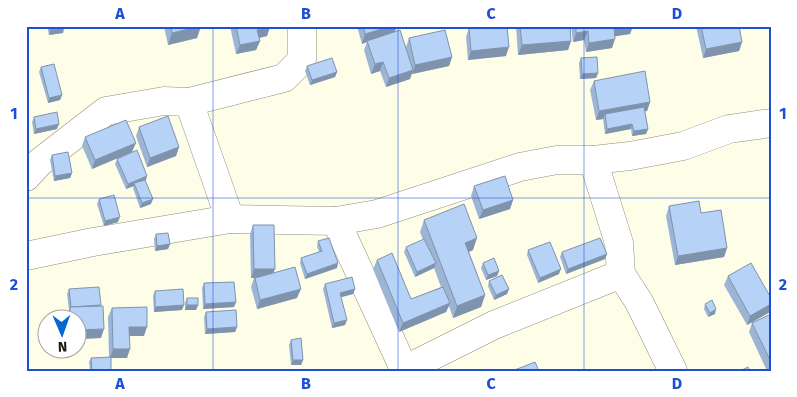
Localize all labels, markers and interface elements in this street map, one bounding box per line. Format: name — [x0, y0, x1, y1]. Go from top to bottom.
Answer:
text: A — [114, 4, 125, 23]
text: B — [301, 4, 311, 23]
text: C — [486, 4, 496, 23]
text: D — [672, 4, 682, 23]
text: 1 — [10, 104, 18, 123]
text: 1 — [779, 104, 787, 123]
text: 2 — [10, 275, 18, 294]
text: 2 — [779, 275, 787, 294]
north arrow — [38, 310, 88, 360]
text: N — [57, 338, 67, 355]
text: A — [114, 374, 125, 393]
text: B — [301, 374, 311, 393]
text: C — [486, 374, 496, 393]
text: D — [672, 374, 682, 393]

